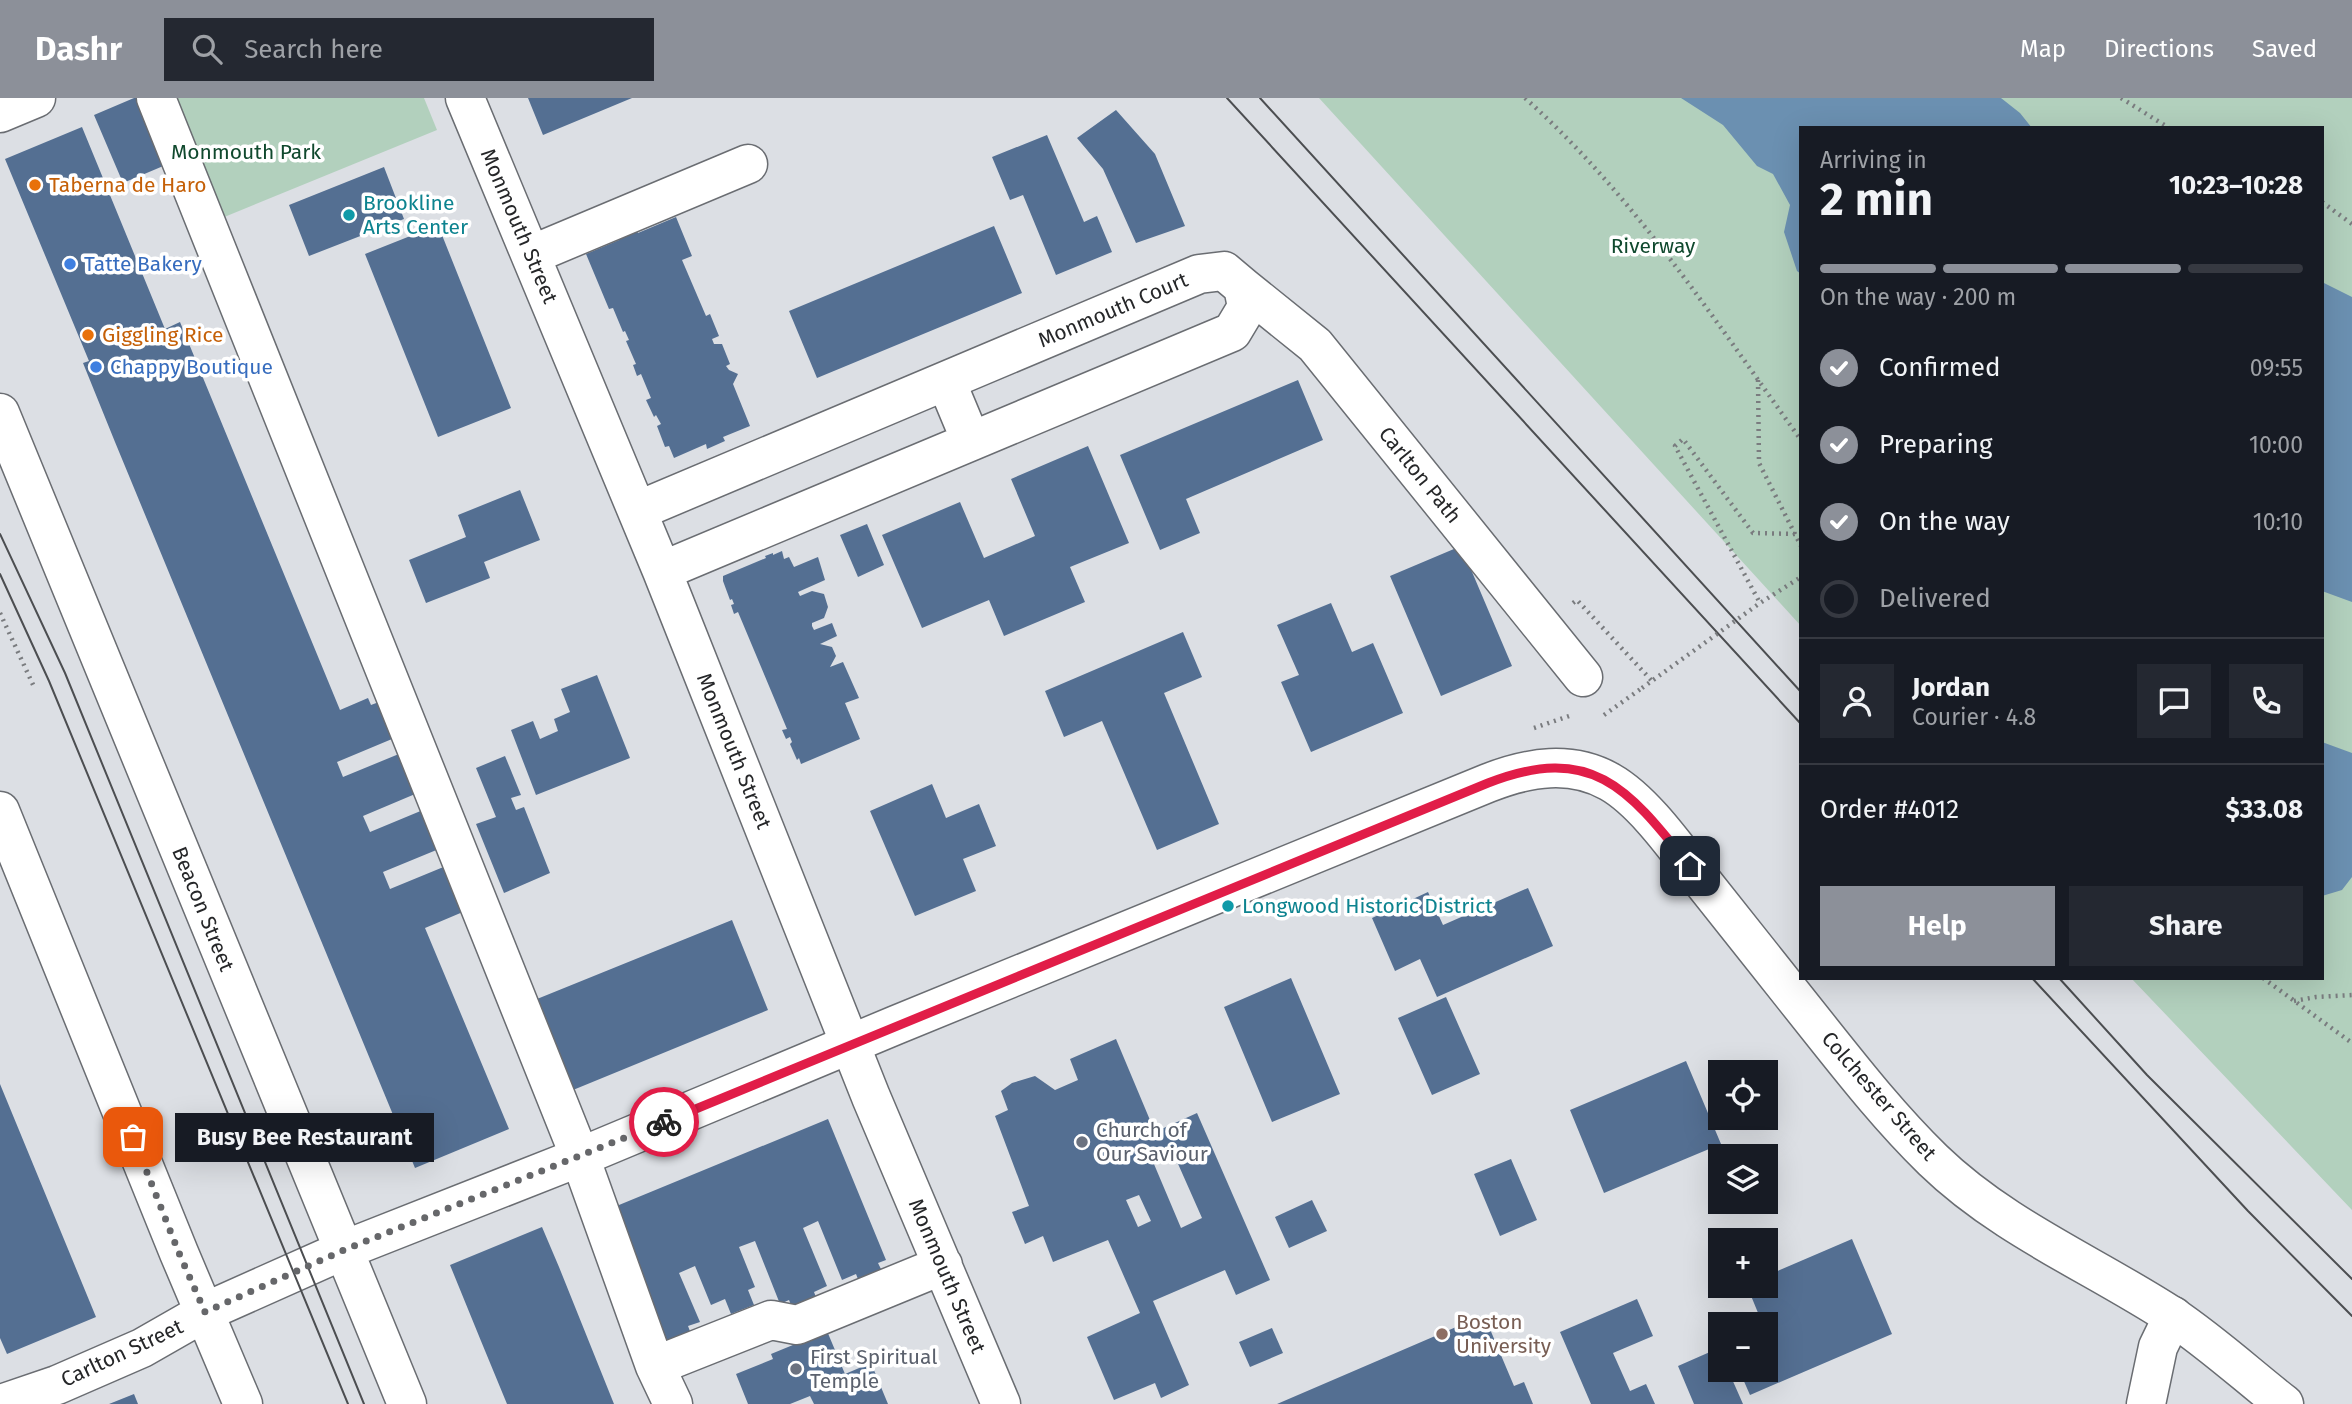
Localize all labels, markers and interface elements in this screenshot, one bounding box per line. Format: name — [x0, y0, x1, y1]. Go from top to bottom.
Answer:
search box — [164, 18, 654, 81]
text: Dashr — [35, 29, 122, 69]
icon: search — [188, 30, 226, 68]
text: Search here — [244, 34, 383, 65]
text: Map — [2020, 35, 2066, 63]
text: Directions — [2104, 35, 2214, 63]
text: Saved — [2252, 35, 2317, 63]
park label: Monmouth Park — [171, 139, 321, 165]
street label: Monmouth Street — [475, 145, 564, 308]
text: Arriving in — [1820, 146, 1927, 174]
text: 10:23–10:28 — [2169, 170, 2303, 201]
place label: Taberna de Haro — [49, 172, 207, 198]
text: 2 min — [1820, 172, 1933, 227]
marker: Taberna de Haro — [27, 177, 43, 193]
place label: Brookline Arts Center — [363, 190, 468, 240]
marker: Brookline Arts Center — [341, 207, 357, 223]
park label: Riverway — [1611, 233, 1696, 259]
place label: Tatte Bakery — [84, 251, 202, 277]
marker: Tatte Bakery — [62, 256, 78, 272]
street label: Monmouth Court — [1034, 267, 1192, 353]
text: On the way · 200 m — [1820, 283, 2016, 311]
place label: Giggling Rice — [102, 322, 224, 348]
marker: Giggling Rice — [80, 327, 96, 343]
icon: check — [1820, 349, 1858, 387]
text: Confirmed — [1879, 352, 2000, 383]
place label: Chappy Boutique — [110, 354, 273, 380]
text: 09:55 — [2250, 354, 2303, 382]
marker: Chappy Boutique — [88, 359, 104, 375]
street label: Carlton Path — [1373, 421, 1467, 529]
icon: check — [1820, 426, 1858, 464]
text: Preparing — [1879, 429, 1992, 460]
text: 10:00 — [2249, 431, 2303, 459]
icon: check — [1820, 503, 1858, 541]
text: On the way — [1879, 506, 2010, 537]
text: 10:10 — [2253, 508, 2303, 536]
text: Delivered — [1879, 583, 1991, 614]
button: person — [1820, 664, 1894, 738]
button: chat — [2137, 664, 2211, 738]
button: phone — [2229, 664, 2303, 738]
street label: Monmouth Street — [691, 669, 777, 833]
text: Jordan — [1912, 672, 1990, 703]
text: Courier · 4.8 — [1912, 703, 2036, 731]
text: Order #4012 — [1820, 794, 1959, 825]
text: $33.08 — [2225, 794, 2303, 825]
pin — [1660, 836, 1720, 896]
street label: Beacon Street — [166, 843, 240, 976]
icon: home — [1671, 847, 1709, 885]
button: Help — [1820, 886, 2055, 966]
button: Share — [2069, 886, 2303, 966]
place label: Longwood Historic District — [1242, 893, 1493, 919]
marker: Longwood Historic District — [1220, 898, 1236, 914]
street label: Colchester Street — [1816, 1026, 1942, 1166]
map controls — [1708, 1060, 1778, 1382]
button: locate — [1708, 1060, 1778, 1130]
courier — [629, 1087, 699, 1157]
icon: bike — [645, 1103, 683, 1141]
pin — [103, 1107, 163, 1167]
callout: Busy Bee Restaurant — [175, 1112, 434, 1162]
place label: Church of Our Saviour — [1096, 1117, 1208, 1167]
icon: bag — [114, 1118, 152, 1156]
text: Busy Bee Restaurant — [197, 1123, 412, 1151]
marker: Church of Our Saviour — [1074, 1134, 1090, 1150]
button: layers — [1708, 1144, 1778, 1214]
street label: Monmouth Street — [903, 1195, 992, 1358]
button: + — [1708, 1228, 1778, 1298]
place label: Boston University — [1456, 1309, 1552, 1359]
button: − — [1708, 1312, 1778, 1382]
street label: Carlton Street — [57, 1313, 188, 1393]
marker: Boston University — [1434, 1326, 1450, 1342]
place label: First Spiritual Temple — [810, 1344, 937, 1394]
marker: First Spiritual Temple — [788, 1361, 804, 1377]

